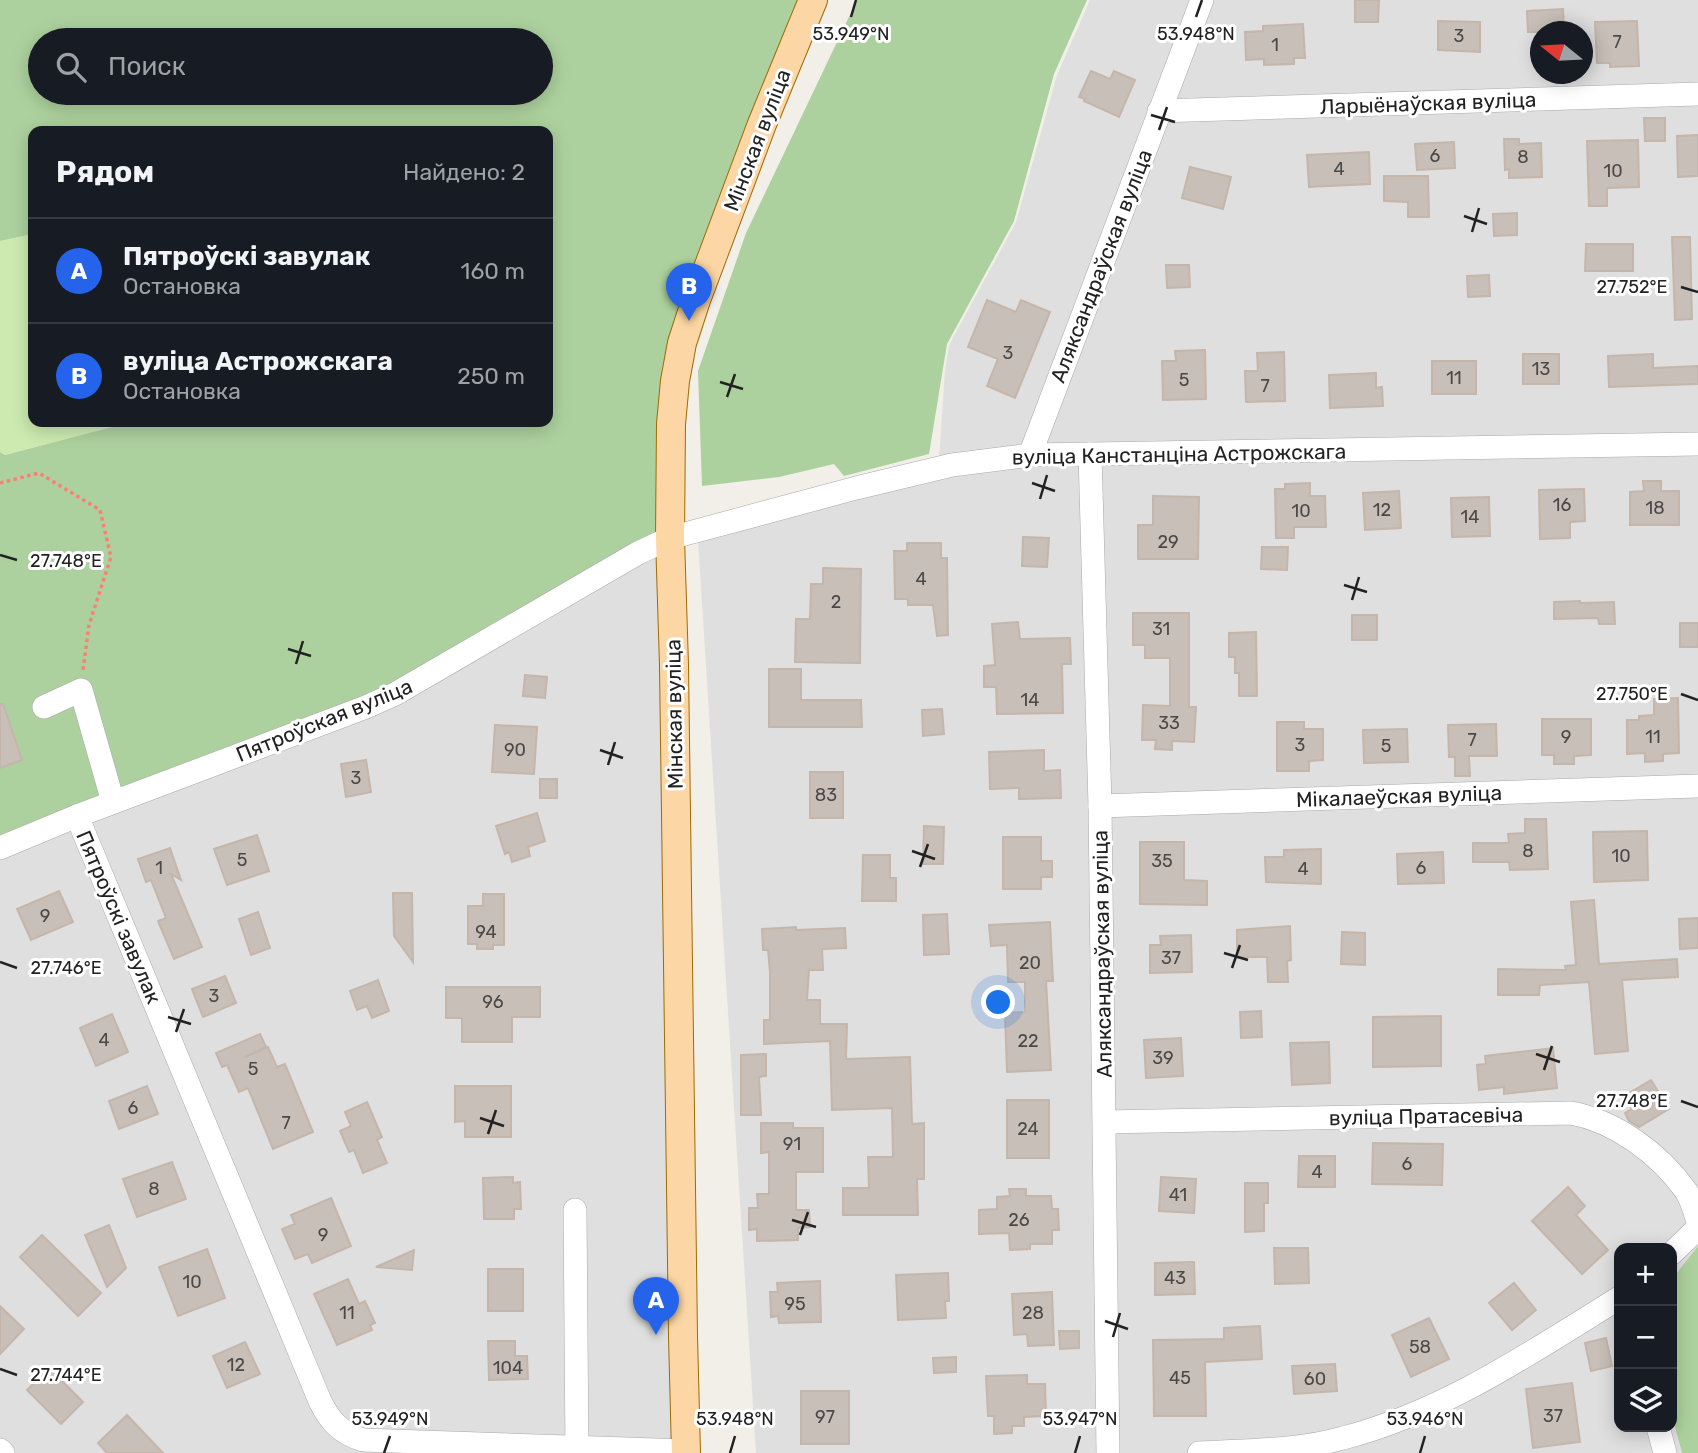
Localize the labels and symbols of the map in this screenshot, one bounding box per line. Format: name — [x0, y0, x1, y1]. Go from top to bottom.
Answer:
north arrow — [1530, 21, 1593, 84]
text: 53.949°N — [813, 23, 889, 45]
text: 53.948°N — [1157, 23, 1235, 45]
house number: 3 — [1454, 25, 1464, 47]
house number: 7 — [1612, 31, 1622, 53]
house number: 1 — [1271, 34, 1279, 56]
street label: Мінская вуліца — [718, 65, 796, 215]
street label: Ларыёнаўская вуліца — [1319, 87, 1537, 119]
house number: 6 — [1430, 145, 1441, 167]
street label: Аляксандраўская вуліца — [1045, 146, 1157, 386]
house number: 8 — [1517, 146, 1529, 168]
house number: 4 — [1333, 158, 1345, 180]
house number: 10 — [1603, 160, 1623, 182]
pin: B — [666, 263, 712, 321]
text: 27.752°E — [1597, 276, 1668, 298]
house number: 3 — [1003, 342, 1013, 364]
house number: 13 — [1532, 358, 1550, 380]
house number: 11 — [1446, 367, 1462, 389]
house number: 5 — [1179, 369, 1189, 391]
house number: 7 — [1260, 375, 1270, 397]
street label: вуліца Канстанціна Астрожскага — [1012, 439, 1346, 469]
house number: 16 — [1553, 494, 1571, 516]
house number: 18 — [1645, 497, 1665, 519]
house number: 12 — [1373, 499, 1391, 521]
house number: 10 — [1291, 500, 1311, 522]
house number: 14 — [1461, 506, 1479, 528]
house number: 29 — [1157, 531, 1179, 553]
text: 27.748°E — [30, 550, 102, 572]
house number: 4 — [915, 568, 927, 590]
house number: 2 — [831, 591, 841, 613]
house number: 31 — [1152, 618, 1170, 640]
street label: Мінская вуліца — [660, 639, 688, 789]
street label: Пятроўская вуліца — [232, 673, 416, 767]
text: 27.750°E — [1596, 683, 1668, 705]
house number: 14 — [1021, 689, 1039, 711]
house number: 33 — [1158, 712, 1180, 734]
house number: 9 — [1561, 726, 1571, 748]
house number: 11 — [1645, 726, 1661, 748]
house number: 7 — [1467, 729, 1477, 751]
house number: 3 — [1295, 734, 1305, 756]
house number: 5 — [1381, 735, 1391, 757]
house number: 90 — [504, 739, 526, 761]
house number: 3 — [351, 767, 361, 789]
street label: Мікалаеўская вуліца — [1295, 780, 1503, 812]
house number: 83 — [815, 784, 837, 806]
street label: Пятроўскі завулак — [71, 827, 167, 1007]
street label: Аляксандраўская вуліца — [1087, 830, 1117, 1078]
house number: 8 — [1522, 840, 1534, 862]
house number: 10 — [1611, 845, 1631, 867]
house number: 5 — [237, 849, 247, 871]
house number: 35 — [1151, 850, 1173, 872]
house number: 1 — [155, 857, 163, 879]
house number: 6 — [1416, 857, 1427, 879]
house number: 4 — [1297, 858, 1309, 880]
house number: 9 — [40, 905, 50, 927]
house number: 94 — [475, 921, 497, 943]
house number: 37 — [1161, 947, 1181, 969]
house number: 20 — [1019, 952, 1041, 974]
text: 27.746°E — [30, 957, 102, 979]
house number: 3 — [209, 985, 219, 1007]
your location — [981, 985, 1015, 1019]
house number: 96 — [482, 991, 504, 1013]
house number: 4 — [98, 1029, 110, 1051]
house number: 22 — [1017, 1030, 1039, 1052]
house number: 39 — [1152, 1047, 1174, 1069]
house number: 5 — [248, 1058, 258, 1080]
text: 27.748°E — [1596, 1090, 1668, 1112]
house number: 6 — [128, 1097, 139, 1119]
street label: вуліца Пратасевіча — [1329, 1102, 1523, 1130]
house number: 7 — [281, 1112, 291, 1134]
house number: 24 — [1017, 1118, 1039, 1140]
house number: 91 — [783, 1133, 801, 1155]
house number: 6 — [1402, 1153, 1413, 1175]
house number: 4 — [1311, 1161, 1323, 1183]
house number: 8 — [148, 1178, 160, 1200]
house number: 41 — [1169, 1184, 1187, 1206]
house number: 26 — [1008, 1209, 1030, 1231]
house number: 9 — [318, 1224, 328, 1246]
house number: 43 — [1164, 1267, 1186, 1289]
house number: 10 — [182, 1271, 202, 1293]
pin: A — [633, 1277, 679, 1335]
house number: 95 — [784, 1293, 806, 1315]
house number: 11 — [339, 1302, 355, 1324]
house number: 28 — [1022, 1302, 1044, 1324]
house number: 58 — [1409, 1336, 1431, 1358]
house number: 12 — [227, 1354, 245, 1376]
house number: 104 — [493, 1357, 523, 1379]
text: 27.744°E — [30, 1364, 102, 1386]
house number: 45 — [1169, 1367, 1191, 1389]
house number: 60 — [1304, 1368, 1326, 1390]
house number: 37 — [1543, 1405, 1563, 1427]
house number: 97 — [815, 1406, 835, 1428]
text: 53.949°N — [352, 1408, 428, 1430]
text: 53.948°N — [696, 1408, 774, 1430]
text: 53.947°N — [1042, 1408, 1118, 1430]
text: 53.946°N — [1386, 1408, 1464, 1430]

